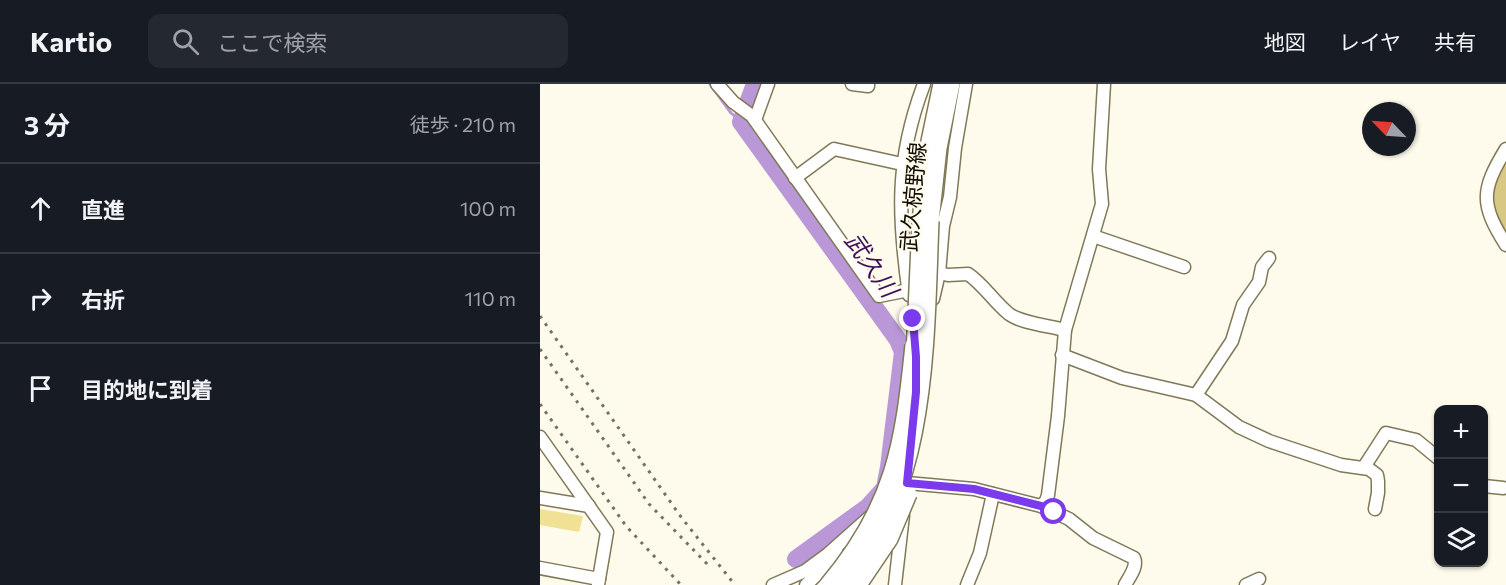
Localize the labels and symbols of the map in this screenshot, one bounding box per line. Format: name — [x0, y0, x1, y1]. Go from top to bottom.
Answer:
north arrow — [1362, 102, 1416, 156]
street label: 武久椋野線 — [894, 141, 931, 253]
water label: 武久川 — [840, 226, 906, 304]
route end — [899, 305, 925, 331]
route start — [1040, 498, 1066, 524]

